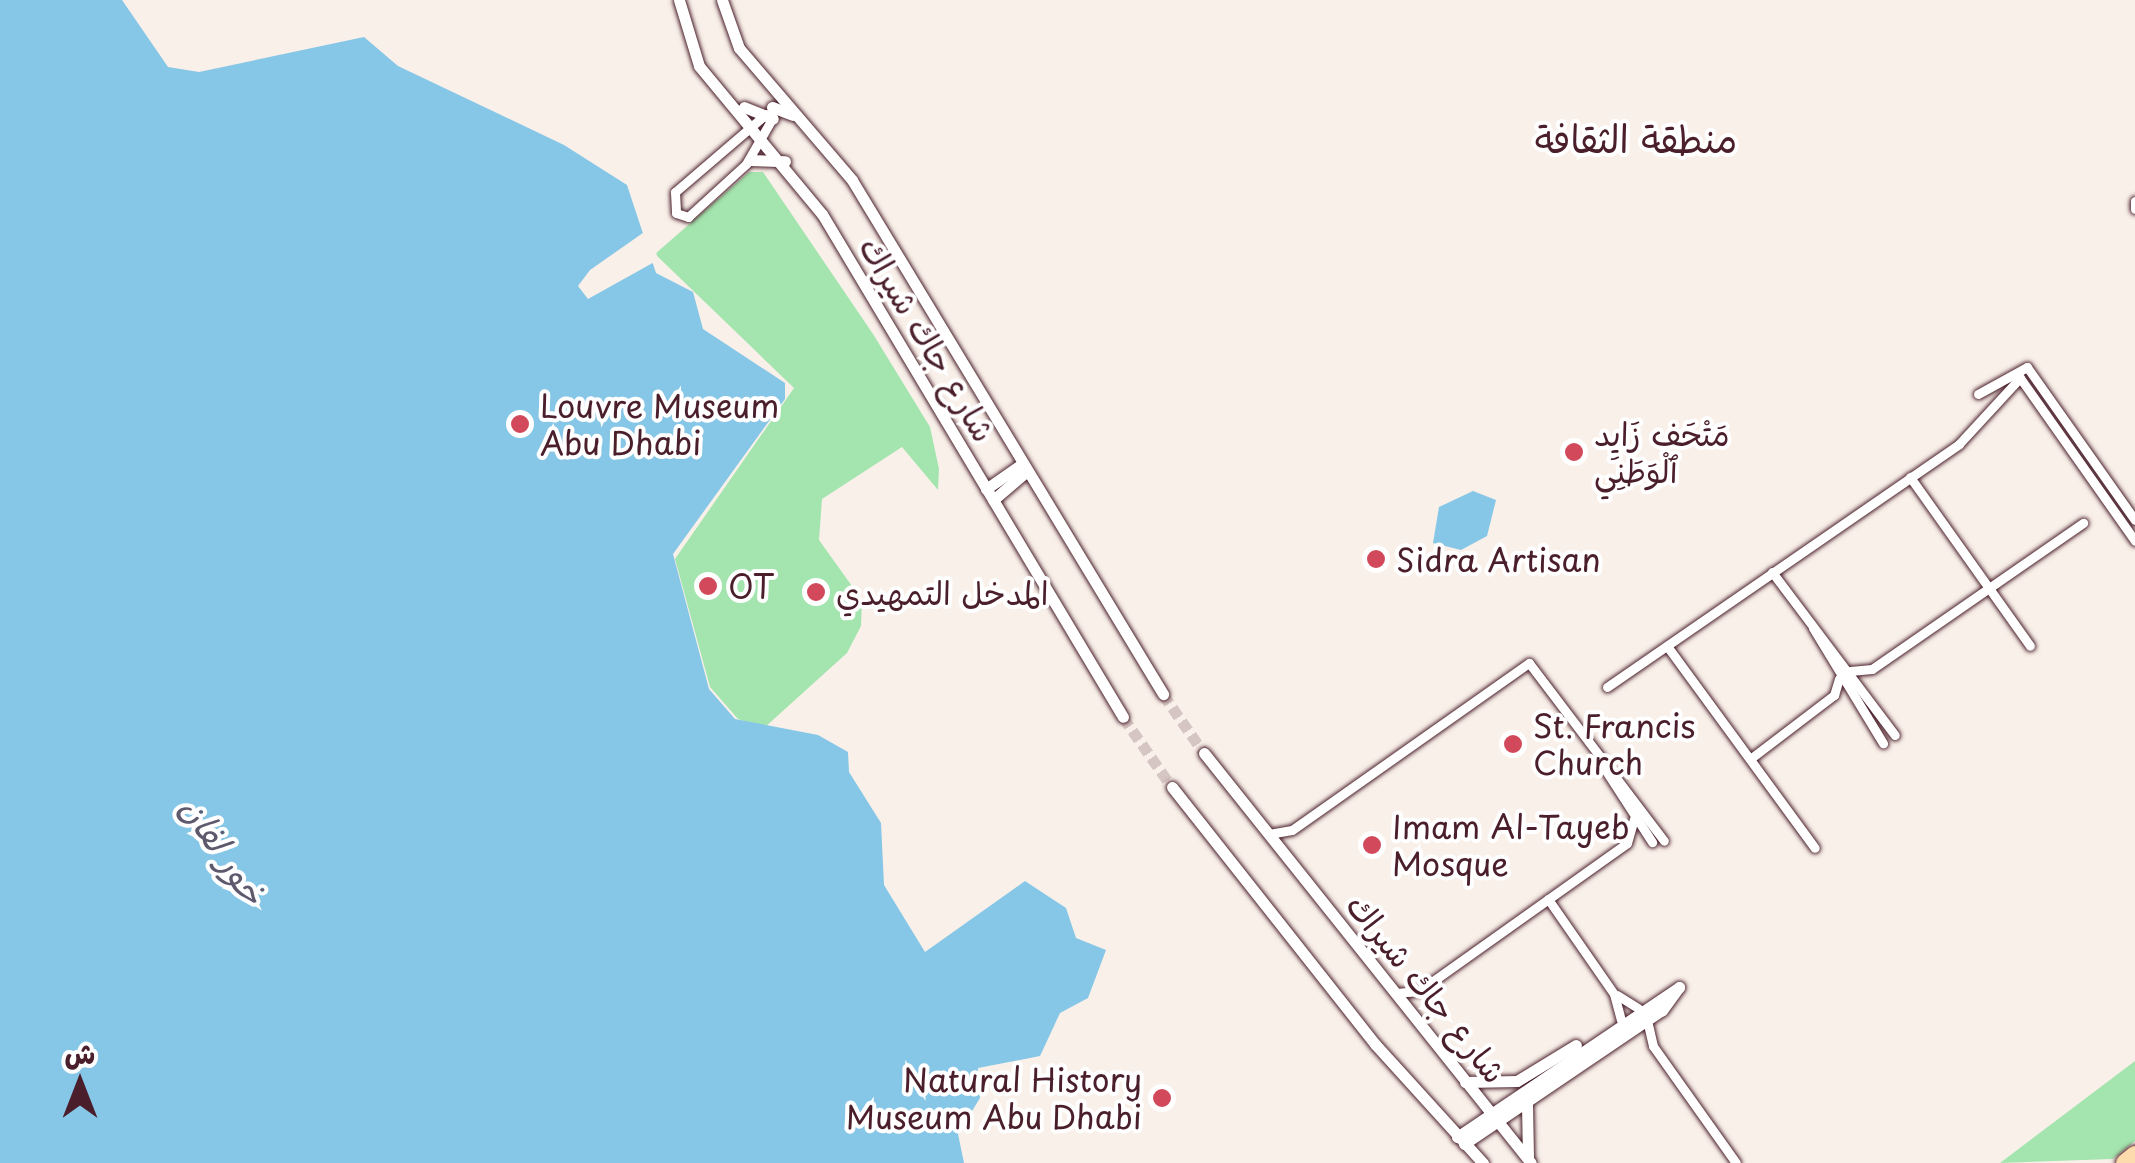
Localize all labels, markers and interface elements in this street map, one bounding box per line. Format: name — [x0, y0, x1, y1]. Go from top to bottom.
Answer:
district label: منطقة الثقافة — [1535, 115, 1737, 161]
street label: شارع جاك شيراك — [852, 230, 1004, 448]
place label: Louvre Museum Abu Dhabi — [540, 387, 778, 462]
marker: Louvre Museum Abu Dhabi — [509, 413, 531, 435]
place label: مَتْحَف زَايِد ٱلْوَطَنِي — [1594, 415, 1730, 490]
marker: مَتْحَف زَايِد ٱلْوَطَنِي — [1563, 441, 1585, 463]
place label: Sidra Artisan — [1396, 540, 1601, 578]
marker: Sidra Artisan — [1365, 548, 1387, 570]
place label: OT — [728, 567, 774, 605]
place label: المدخل التمهيدي — [836, 573, 1049, 611]
marker: OT — [697, 575, 719, 597]
marker: المدخل التمهيدي — [805, 581, 827, 603]
place label: St. Francis Church — [1533, 707, 1697, 782]
marker: St. Francis Church — [1502, 733, 1524, 755]
water label: خور لفان — [173, 788, 275, 912]
place label: Imam Al-Tayeb Mosque — [1392, 808, 1628, 883]
marker: Imam Al-Tayeb Mosque — [1361, 834, 1383, 856]
street label: شارع جاك شيراك — [1339, 886, 1515, 1090]
text: ش — [65, 1031, 95, 1074]
north arrow — [30, 1033, 130, 1133]
place label: Natural History Museum Abu Dhabi — [844, 1061, 1142, 1136]
marker: Natural History Museum Abu Dhabi — [1151, 1087, 1173, 1109]

